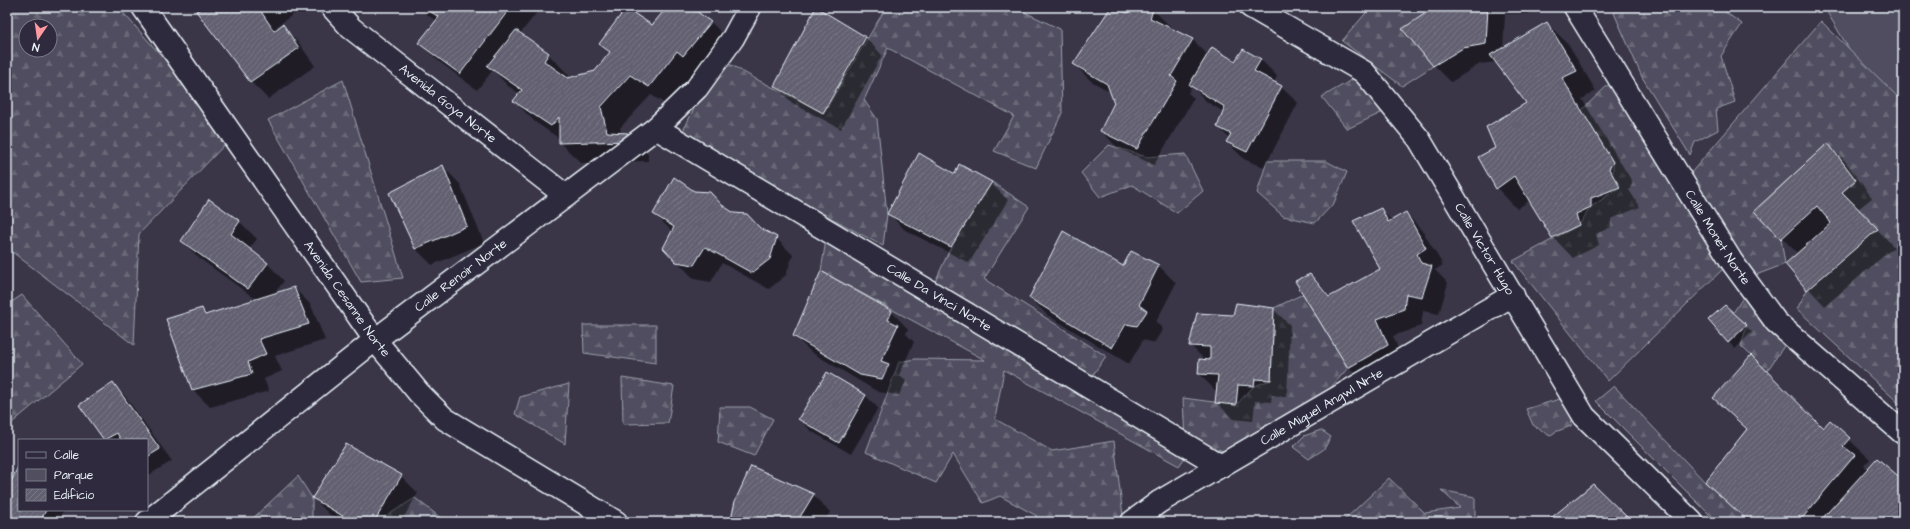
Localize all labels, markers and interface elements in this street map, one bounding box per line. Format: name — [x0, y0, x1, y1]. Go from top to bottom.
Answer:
north arrow — [18, 18, 58, 58]
text: N — [31, 39, 41, 55]
street label: Avenida Goya Norte — [395, 60, 500, 147]
street label: Calle Monet Norte — [1681, 187, 1755, 288]
street label: Calle Victor Hugo — [1450, 200, 1519, 299]
street label: Calle Renoir Norte — [411, 235, 511, 316]
street label: Avenida Cesanne Norte — [299, 237, 394, 361]
street label: Calle Da Vinci Norte — [883, 259, 995, 336]
street label: Calle Miguel Angwl Nrte — [1257, 364, 1386, 450]
legend — [18, 439, 148, 511]
text: Calle — [54, 447, 79, 464]
text: Parque — [54, 467, 94, 484]
text: Edificio — [54, 487, 94, 504]

